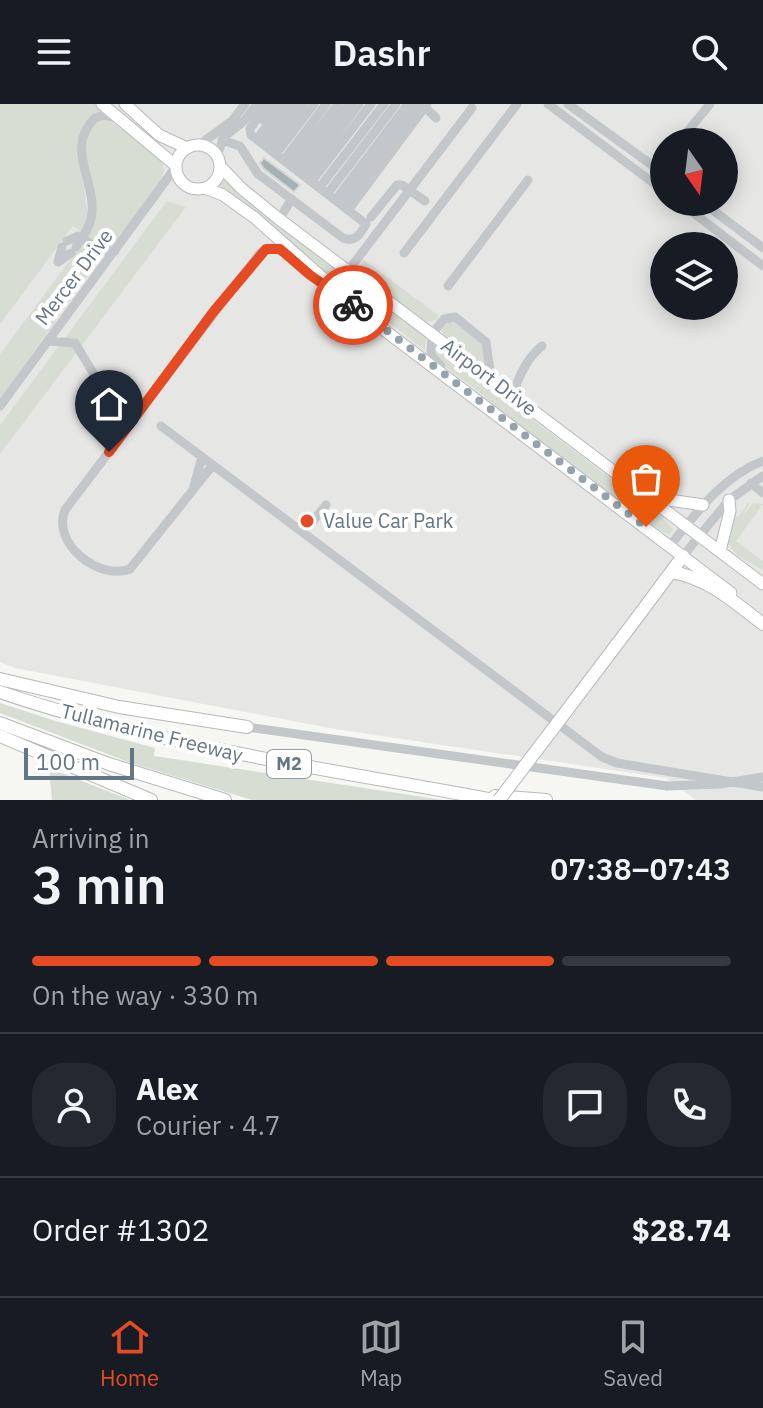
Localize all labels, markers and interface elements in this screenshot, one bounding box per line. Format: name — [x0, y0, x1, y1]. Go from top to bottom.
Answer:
text: Dashr — [332, 29, 431, 76]
icon: menu — [32, 30, 76, 74]
icon: search — [687, 30, 731, 74]
north arrow — [650, 128, 738, 216]
map controls — [650, 128, 738, 320]
street label: Mercer Drive — [29, 223, 119, 330]
button: layers — [650, 232, 738, 320]
courier — [313, 265, 393, 345]
icon: bike — [331, 283, 375, 327]
street label: Airport Drive — [436, 332, 543, 422]
pin — [75, 370, 143, 452]
icon: home — [87, 382, 131, 426]
pin — [612, 445, 680, 527]
icon: bag — [624, 457, 668, 501]
place label: Value Car Park — [323, 507, 454, 534]
marker: Value Car Park — [298, 512, 316, 530]
street label: Tullamarine Freeway — [58, 697, 246, 768]
scale bar — [24, 744, 134, 780]
text: 100 m — [36, 747, 100, 776]
road number: M2 — [267, 750, 311, 778]
text: Arriving in — [32, 821, 149, 855]
text: 07:38–07:43 — [550, 849, 731, 888]
text: 3 min — [32, 851, 167, 918]
text: On the way · 330 m — [32, 978, 258, 1012]
button: person — [32, 1063, 116, 1147]
button: chat — [543, 1063, 627, 1147]
button: phone — [647, 1063, 731, 1147]
text: Alex — [136, 1069, 199, 1108]
text: Courier · 4.7 — [136, 1108, 280, 1142]
text: Order #1302 — [32, 1210, 209, 1249]
text: $28.74 — [632, 1210, 731, 1249]
tab: Home — [100, 1315, 159, 1392]
tab: Map — [359, 1315, 403, 1392]
tab: Saved — [603, 1315, 663, 1392]

